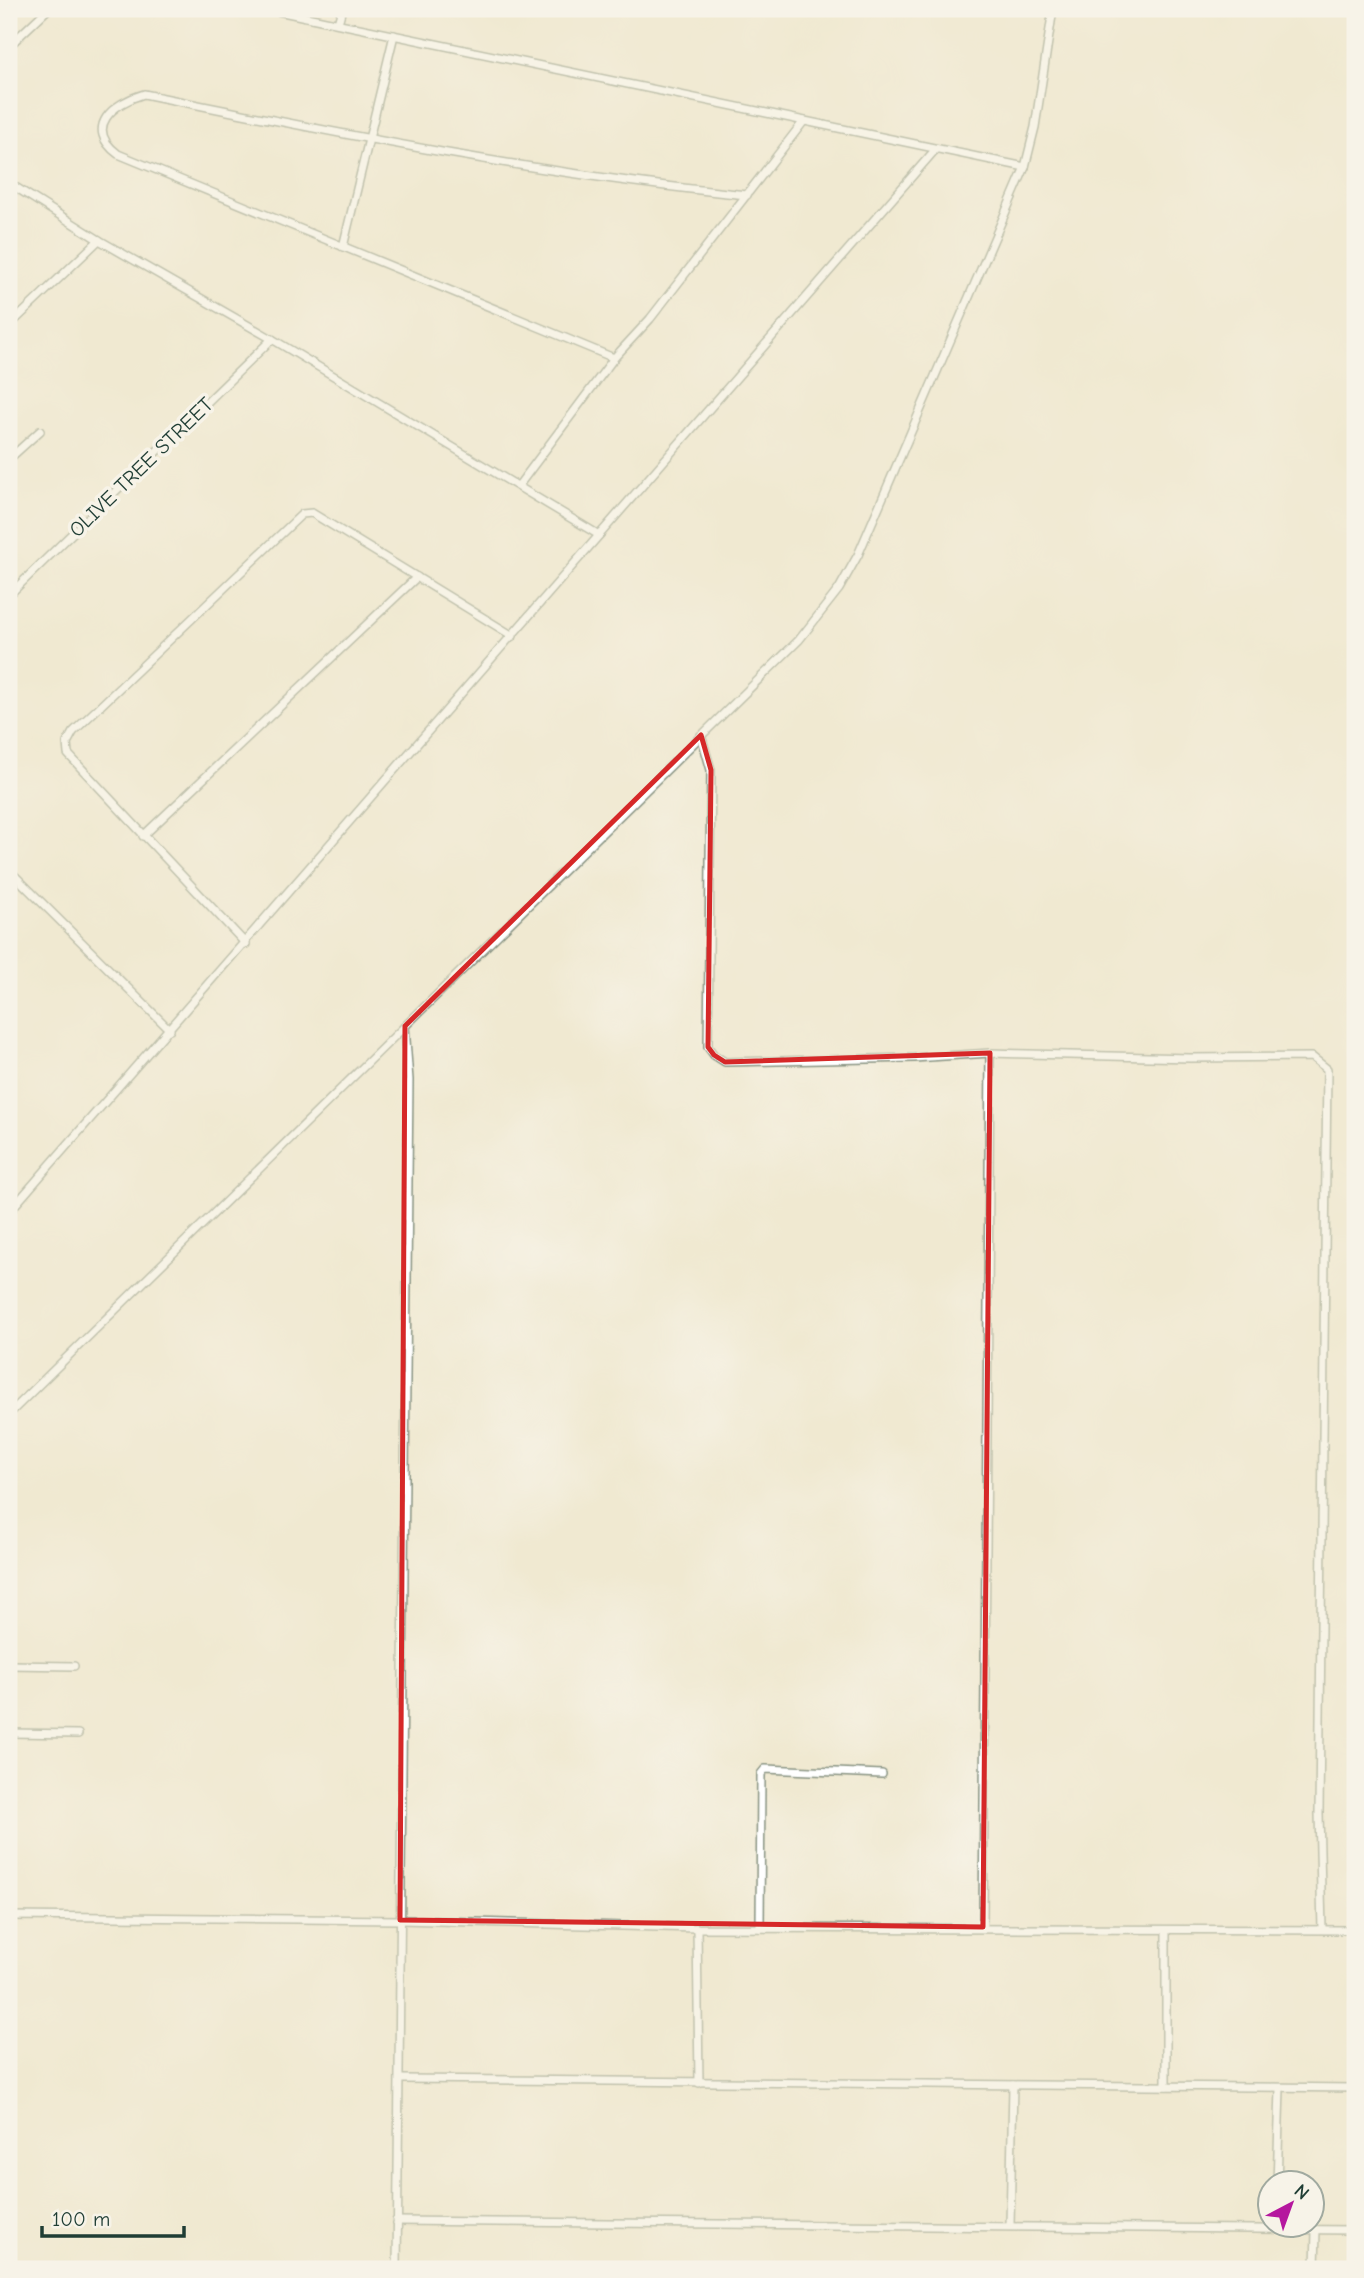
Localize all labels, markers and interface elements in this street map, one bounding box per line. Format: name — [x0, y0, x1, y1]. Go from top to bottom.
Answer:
street label: OLIVE TREE STREET — [64, 392, 218, 542]
north arrow — [1256, 2170, 1326, 2240]
text: N — [1290, 2180, 1313, 2204]
scale bar — [42, 2194, 184, 2238]
text: 100 m — [52, 2207, 110, 2231]

